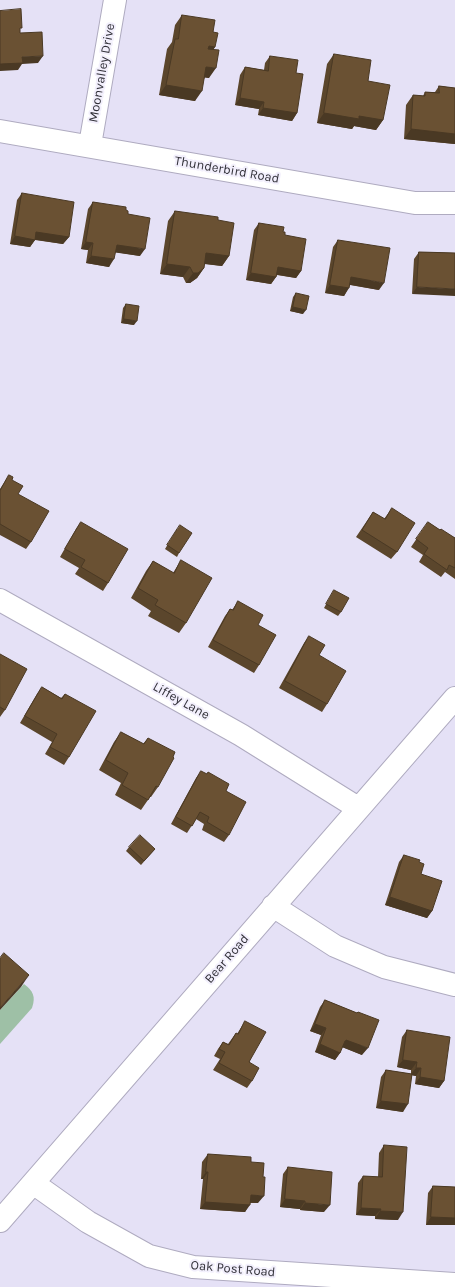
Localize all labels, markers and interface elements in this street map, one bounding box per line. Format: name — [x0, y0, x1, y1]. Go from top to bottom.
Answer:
street label: Moonvalley Drive — [86, 22, 118, 124]
street label: Thunderbird Road — [173, 153, 281, 187]
street label: Liffey Lane — [150, 679, 212, 723]
street label: Bear Road — [202, 931, 252, 987]
street label: Oak Post Road — [190, 1258, 276, 1280]

